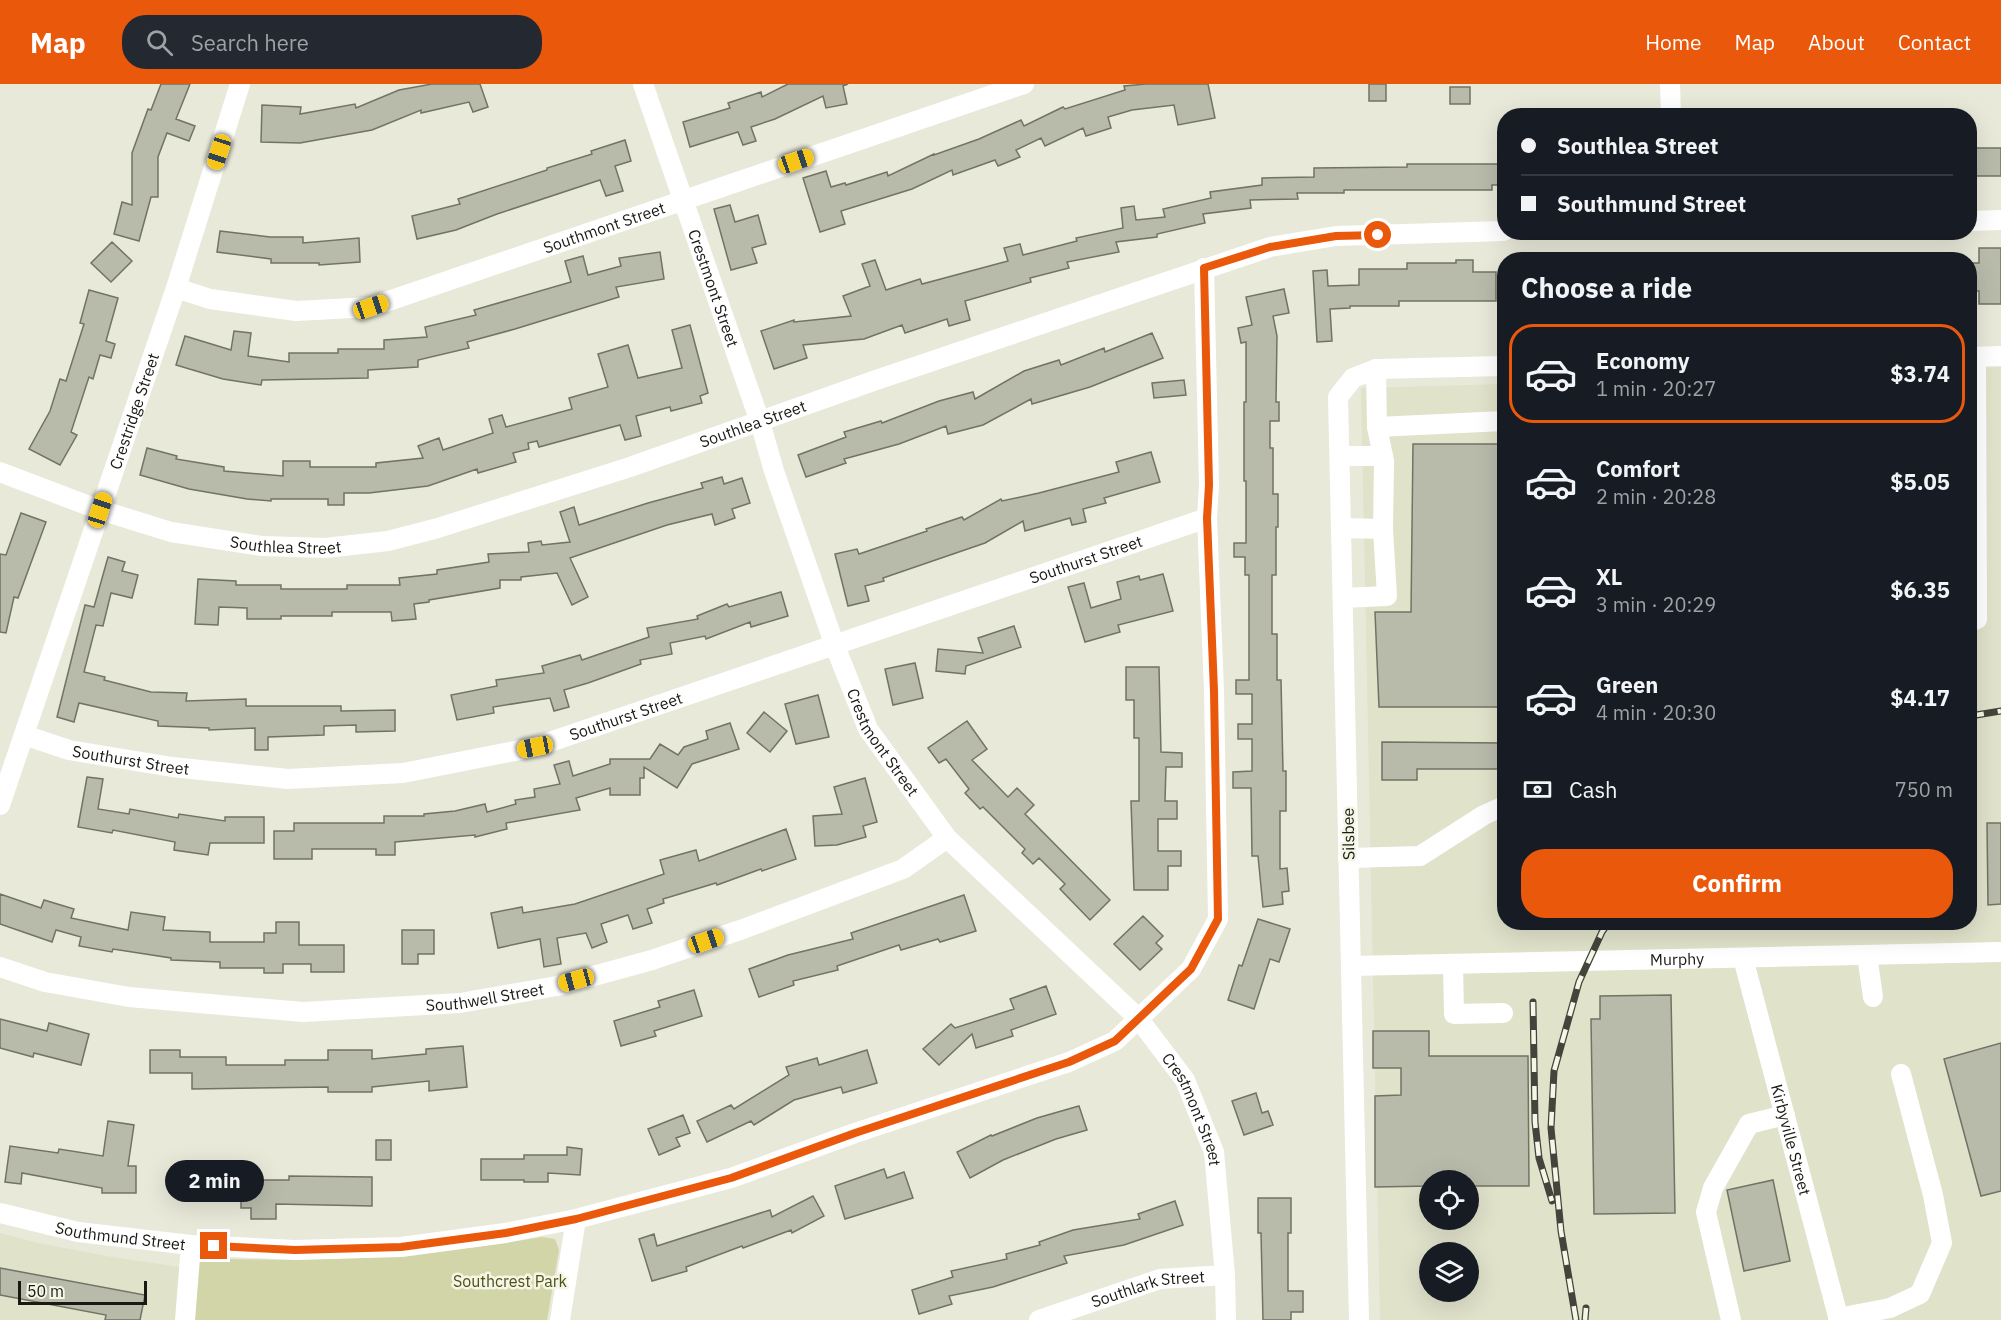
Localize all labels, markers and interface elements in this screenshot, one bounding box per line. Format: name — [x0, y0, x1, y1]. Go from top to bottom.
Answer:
search box — [122, 15, 542, 69]
text: Map — [30, 24, 86, 61]
icon: search — [143, 26, 176, 59]
text: Search here — [191, 28, 309, 57]
text: Home — [1645, 28, 1702, 56]
text: Map — [1735, 28, 1775, 56]
text: About — [1808, 28, 1865, 56]
text: Contact — [1898, 28, 1971, 56]
text: Southlea Street — [1557, 131, 1719, 160]
car — [205, 132, 233, 172]
car — [776, 147, 816, 175]
text: Southmund Street — [1557, 189, 1746, 218]
street label: Southmont Street — [541, 197, 668, 257]
route start — [1364, 221, 1391, 248]
street label: Crestmont Street — [684, 227, 743, 350]
text: Choose a ride — [1521, 270, 1692, 305]
car — [351, 293, 391, 321]
text: Economy — [1596, 346, 1690, 375]
icon: car — [1524, 347, 1578, 401]
street label: Crestridge Street — [105, 350, 163, 472]
text: $3.74 — [1890, 359, 1950, 388]
text: 1 min · 20:27 — [1596, 375, 1716, 402]
street label: Southlea Street — [697, 396, 809, 452]
text: Comfort — [1596, 454, 1680, 483]
icon: car — [1524, 455, 1578, 509]
text: $5.05 — [1890, 467, 1950, 496]
text: 2 min · 20:28 — [1596, 483, 1716, 510]
car — [86, 490, 114, 530]
street label: Southlea Street — [229, 531, 342, 558]
street label: Southurst Street — [1027, 531, 1145, 588]
text: XL — [1596, 562, 1622, 591]
icon: car — [1524, 563, 1578, 617]
text: $6.35 — [1890, 575, 1950, 604]
text: 3 min · 20:29 — [1596, 591, 1716, 618]
text: Green — [1596, 670, 1658, 699]
icon: car — [1524, 671, 1578, 725]
text: $4.17 — [1890, 683, 1950, 712]
street label: Crestmont Street — [843, 685, 923, 800]
street label: Southurst Street — [567, 688, 685, 745]
text: 4 min · 20:30 — [1596, 699, 1716, 726]
car — [516, 735, 554, 759]
street label: Southurst Street — [71, 741, 190, 779]
icon: cash — [1521, 773, 1554, 806]
text: Cash — [1569, 775, 1618, 804]
text: 750 m — [1895, 776, 1953, 803]
street label: Silsbee — [1338, 807, 1358, 860]
button: Confirm — [1521, 849, 1953, 918]
car — [686, 927, 726, 955]
street label: Murphy — [1650, 948, 1704, 970]
car — [556, 967, 596, 993]
street label: Southwell Street — [425, 978, 545, 1015]
street label: Crestmont Street — [1158, 1049, 1225, 1167]
street label: Kirbyville Street — [1767, 1082, 1816, 1198]
callout: 2 min — [164, 1159, 264, 1201]
text: 2 min — [188, 1167, 241, 1194]
map controls — [1419, 1170, 1479, 1302]
button: locate — [1419, 1170, 1479, 1230]
street label: Southmund Street — [53, 1217, 187, 1254]
route end — [200, 1232, 227, 1259]
button: layers — [1419, 1242, 1479, 1302]
street label: Southlark Street — [1088, 1266, 1205, 1312]
park label: Southcrest Park — [453, 1271, 568, 1291]
scale bar — [18, 1278, 147, 1306]
text: 50 m — [27, 1281, 64, 1301]

